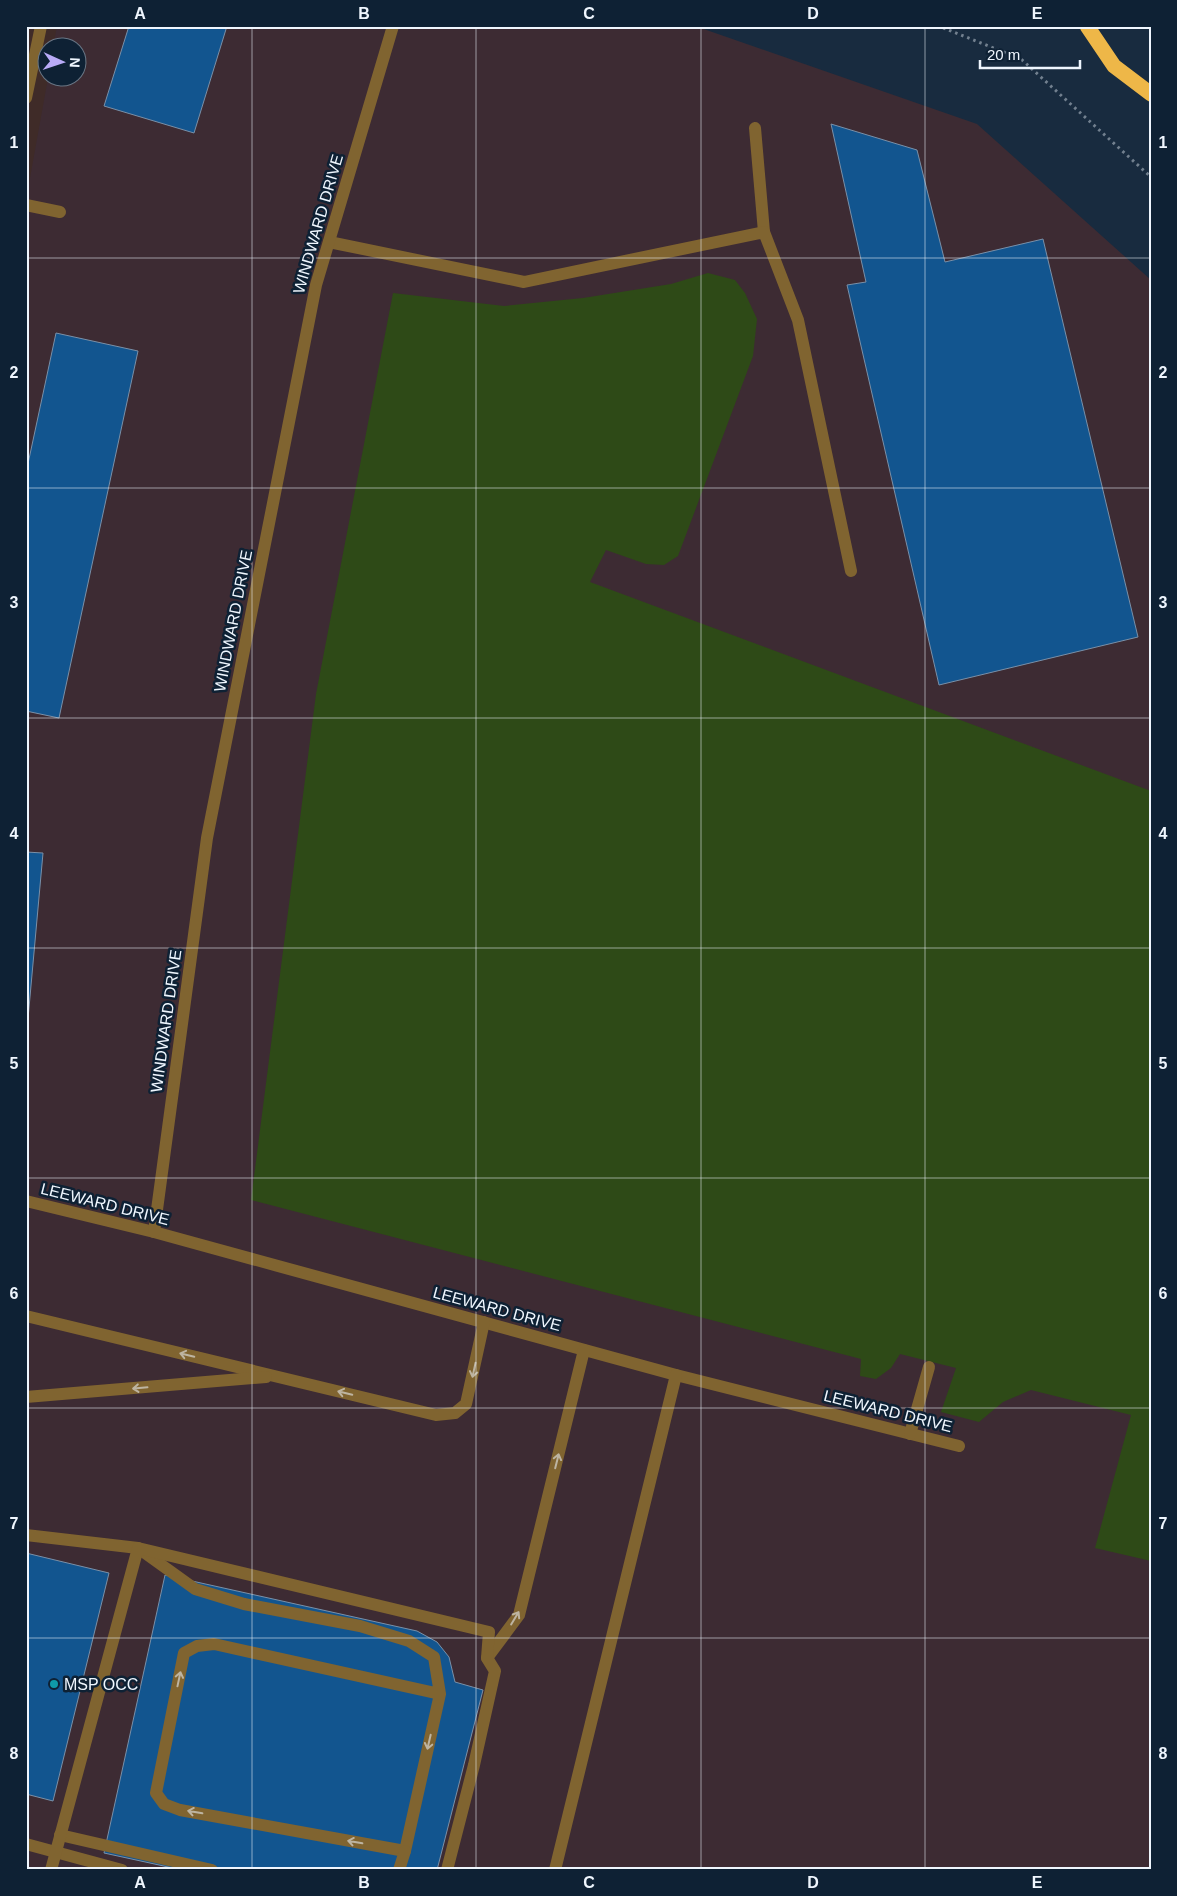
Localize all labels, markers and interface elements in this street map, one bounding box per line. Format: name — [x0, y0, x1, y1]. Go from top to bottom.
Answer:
text: A — [134, 5, 146, 22]
text: B — [358, 5, 370, 22]
text: C — [583, 5, 595, 22]
text: D — [807, 5, 819, 22]
text: E — [1032, 5, 1043, 22]
north arrow — [38, 38, 88, 88]
scale bar — [980, 38, 1080, 70]
text: 20 m — [987, 46, 1020, 63]
text: N — [67, 57, 83, 68]
text: 1 — [10, 134, 19, 151]
text: 1 — [1159, 134, 1168, 151]
street label: WINDWARD DRIVE — [290, 152, 346, 296]
text: 2 — [10, 364, 19, 381]
text: 2 — [1159, 364, 1168, 381]
street label: WINDWARD DRIVE — [211, 549, 255, 693]
text: 3 — [10, 594, 19, 611]
text: 3 — [1159, 594, 1168, 611]
text: 4 — [10, 825, 19, 842]
text: 4 — [1159, 825, 1168, 842]
street label: WINDWARD DRIVE — [148, 948, 184, 1094]
text: 5 — [10, 1055, 19, 1072]
text: 5 — [1159, 1055, 1168, 1072]
street label: LEEWARD DRIVE — [39, 1180, 171, 1228]
street label: LEEWARD DRIVE — [431, 1284, 563, 1334]
text: 6 — [10, 1285, 19, 1302]
text: 6 — [1159, 1285, 1168, 1302]
one-way arrow — [179, 1350, 195, 1359]
one-way arrow — [469, 1362, 478, 1378]
one-way arrow — [132, 1383, 148, 1393]
street label: LEEWARD DRIVE — [822, 1387, 954, 1435]
one-way arrow — [337, 1388, 353, 1397]
one-way arrow — [553, 1454, 562, 1470]
text: 7 — [10, 1515, 19, 1532]
text: 7 — [1159, 1515, 1168, 1532]
one-way arrow — [510, 1611, 521, 1625]
one-way arrow — [175, 1671, 184, 1687]
place label: MSP OCC — [64, 1676, 138, 1693]
marker: MSP OCC — [48, 1678, 60, 1690]
one-way arrow — [424, 1733, 433, 1749]
text: 8 — [10, 1745, 19, 1762]
text: 8 — [1159, 1745, 1168, 1762]
one-way arrow — [187, 1807, 203, 1817]
one-way arrow — [347, 1837, 363, 1847]
text: A — [134, 1874, 146, 1891]
text: B — [358, 1874, 370, 1891]
text: C — [583, 1874, 595, 1891]
text: D — [807, 1874, 819, 1891]
text: E — [1032, 1874, 1043, 1891]

